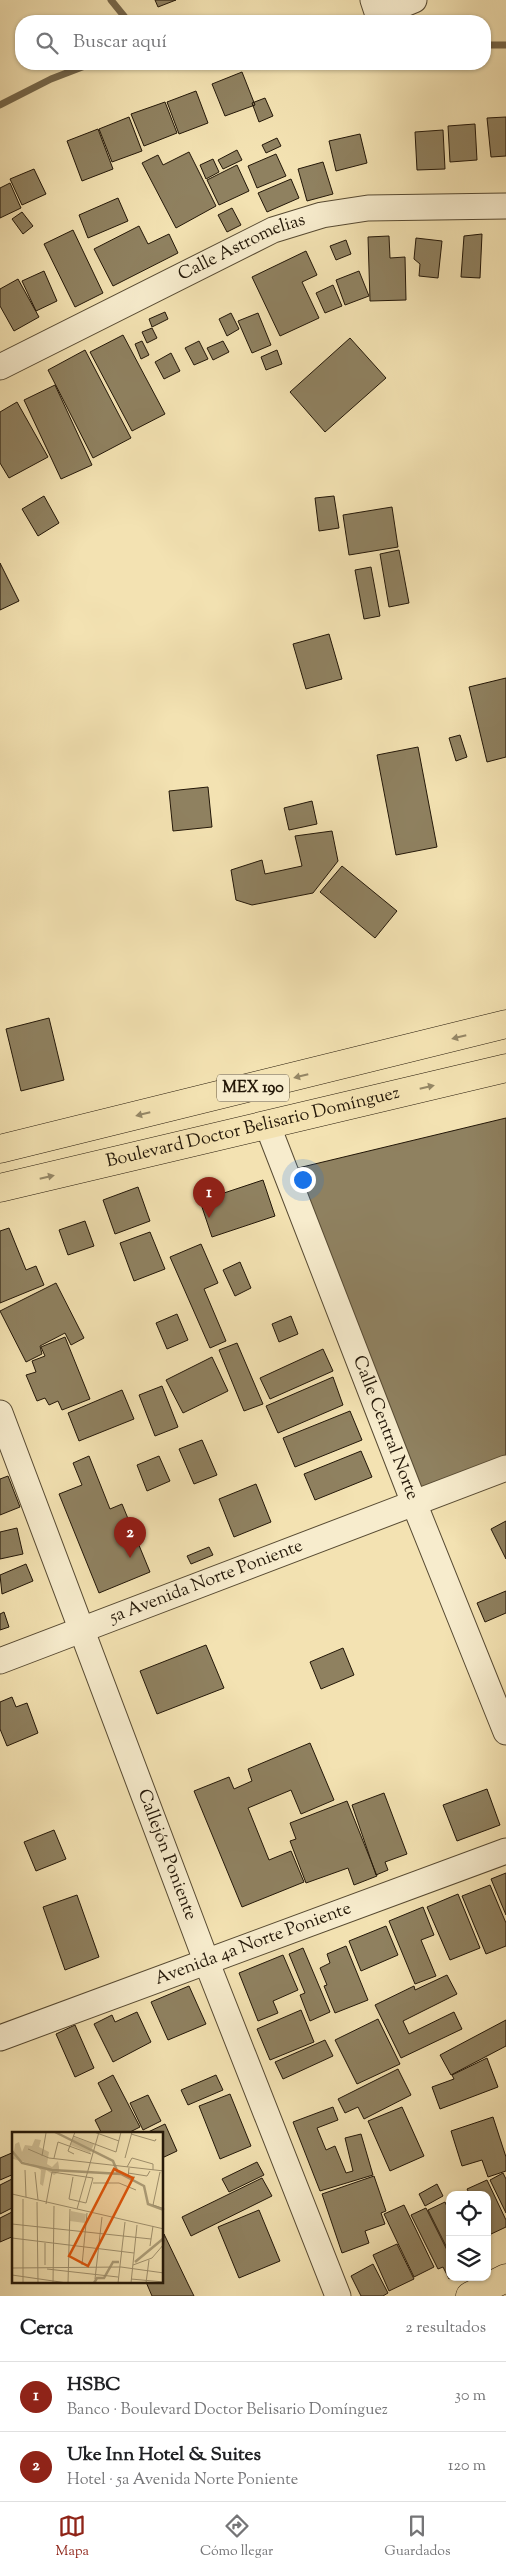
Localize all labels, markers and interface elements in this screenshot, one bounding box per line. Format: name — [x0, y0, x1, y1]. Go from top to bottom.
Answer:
search box — [15, 15, 491, 70]
icon: search — [33, 29, 61, 57]
text: Buscar aquí — [73, 29, 167, 56]
street label: Calle Astromelias — [174, 208, 309, 288]
one-way arrow — [451, 1033, 466, 1041]
one-way arrow — [294, 1072, 309, 1080]
road number: MEX 190 — [217, 1074, 289, 1102]
street label: Boulevard Doctor Belisario Domínguez — [104, 1081, 403, 1175]
one-way arrow — [419, 1083, 434, 1091]
one-way arrow — [136, 1110, 151, 1118]
your location — [290, 1167, 316, 1193]
one-way arrow — [40, 1173, 55, 1181]
pin: 1 — [193, 1177, 225, 1218]
street label: Calle Central Norte — [345, 1352, 425, 1504]
pin: 2 — [114, 1517, 146, 1558]
street label: 5a Avenida Norte Poniente — [105, 1534, 307, 1631]
street label: Callejón Poniente — [130, 1785, 203, 1924]
street label: Avenida 4a Norte Poniente — [151, 1896, 355, 1993]
inset map — [12, 2132, 164, 2284]
map controls — [446, 2191, 491, 2281]
button: locate — [446, 2191, 491, 2236]
button: layers — [446, 2236, 491, 2281]
text: Cerca — [20, 2314, 73, 2344]
text: 2 resultados — [405, 2317, 486, 2340]
text: HSBC — [67, 2372, 121, 2399]
text: 1 — [33, 2385, 39, 2408]
text: 30 m — [455, 2385, 486, 2408]
text: Banco · Boulevard Doctor Belisario Domínguez — [67, 2399, 388, 2422]
text: Uke Inn Hotel & Suites — [67, 2442, 261, 2469]
text: 2 — [32, 2455, 40, 2478]
text: 120 m — [448, 2455, 486, 2478]
text: Hotel · 5a Avenida Norte Poniente — [67, 2469, 298, 2492]
tab: Mapa — [56, 2512, 89, 2562]
tab: Cómo llegar — [200, 2512, 273, 2562]
tab: Guardados — [384, 2512, 450, 2562]

